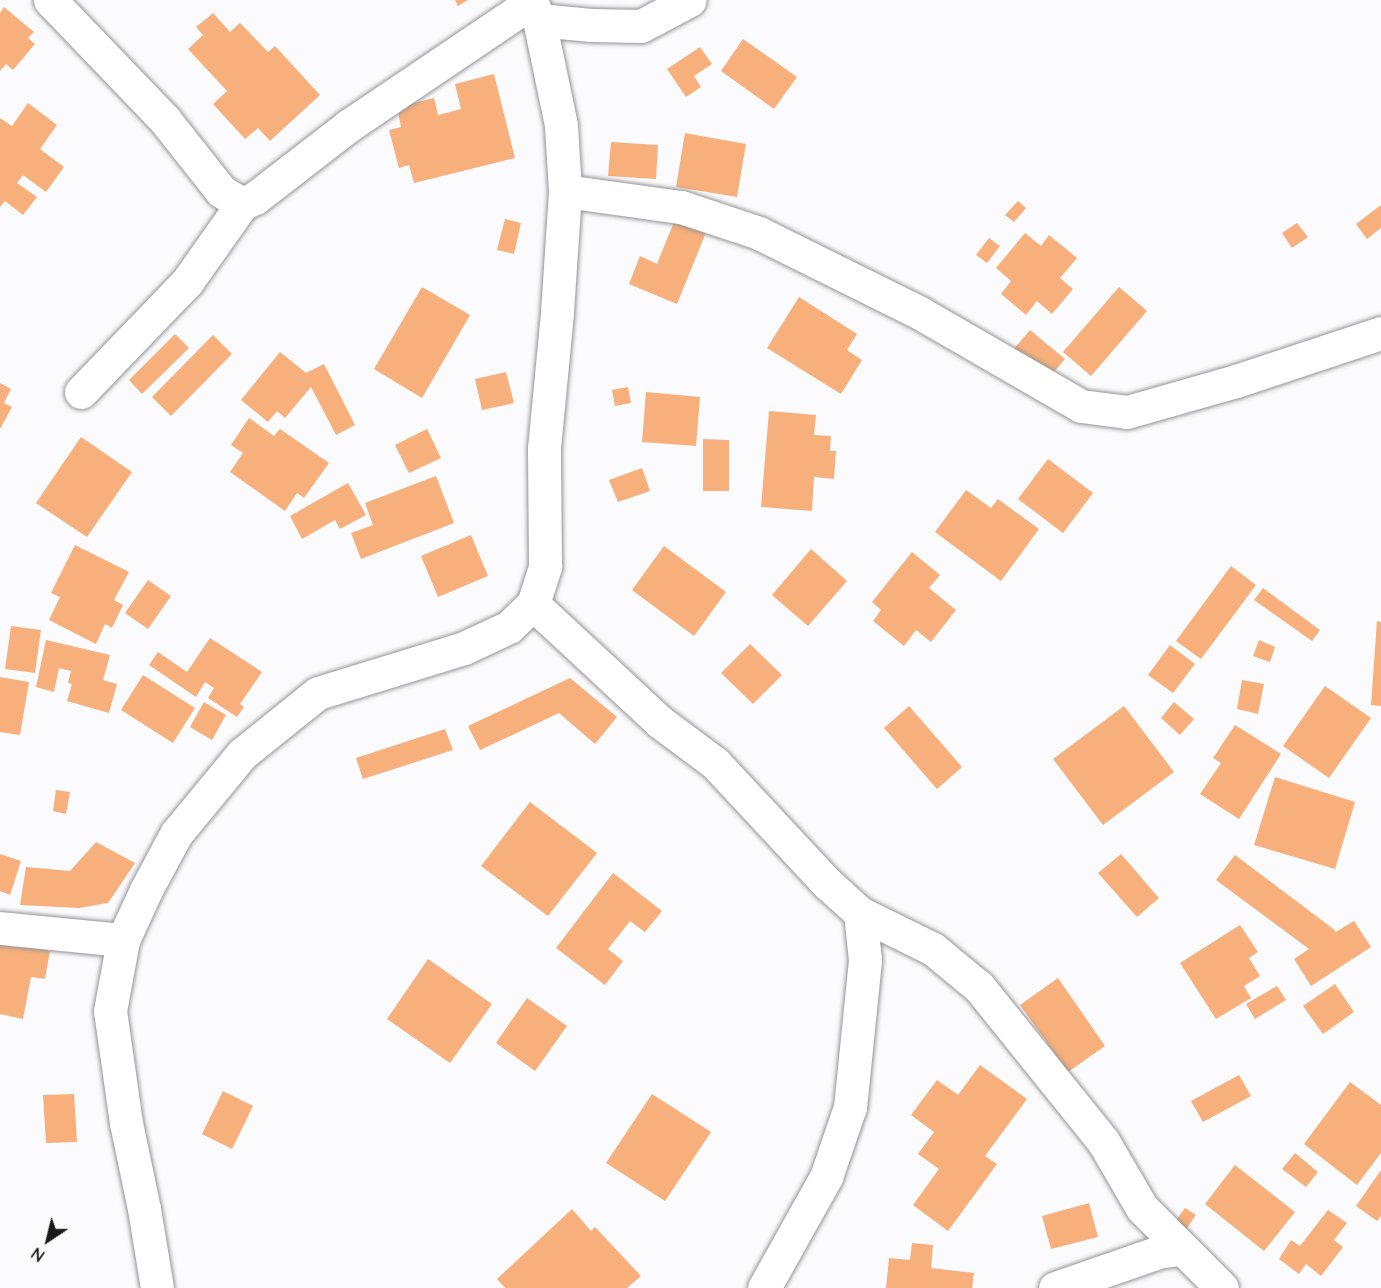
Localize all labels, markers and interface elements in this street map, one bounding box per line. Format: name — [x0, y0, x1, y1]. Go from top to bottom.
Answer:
north arrow — [18, 1210, 78, 1270]
text: N — [27, 1243, 48, 1266]

